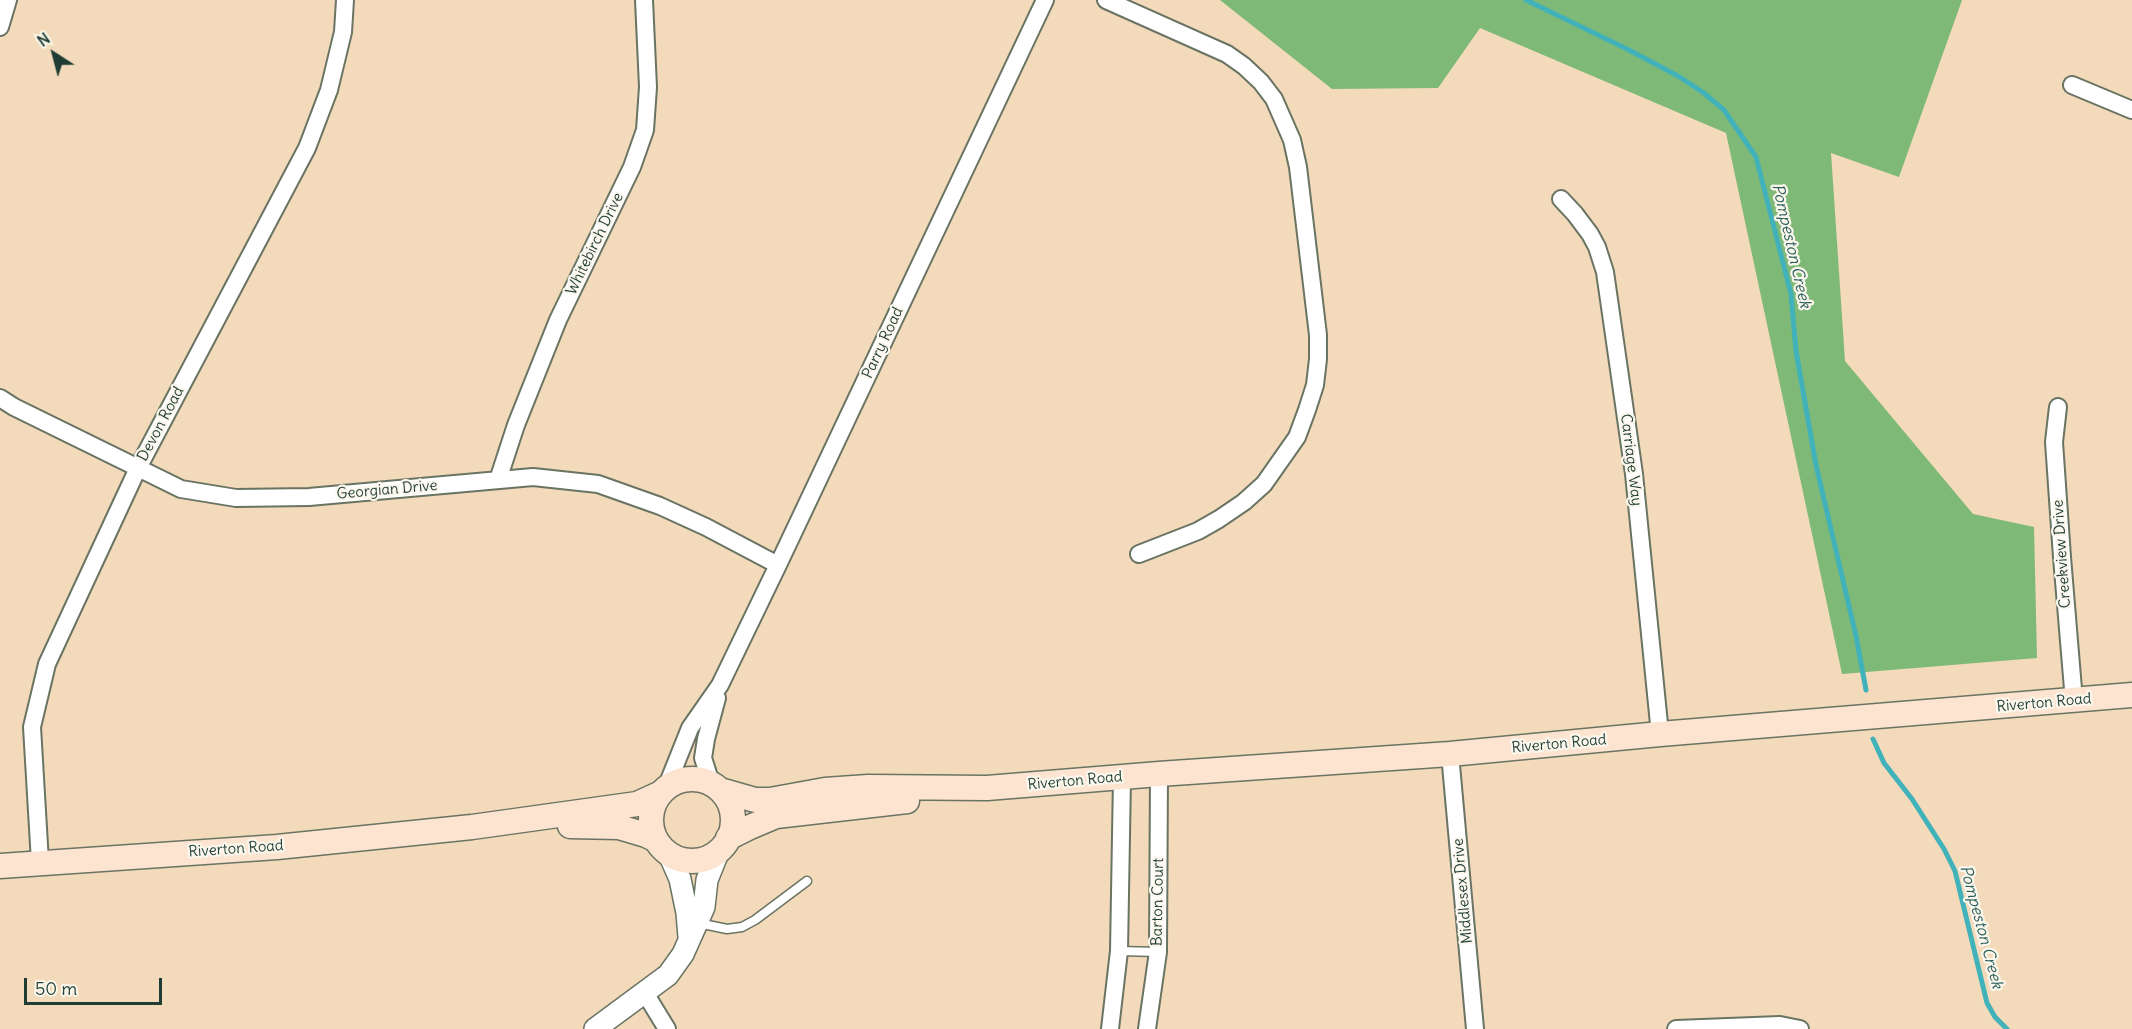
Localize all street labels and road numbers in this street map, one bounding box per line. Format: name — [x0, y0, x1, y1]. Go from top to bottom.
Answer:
street label: Whitebirch Drive — [562, 190, 628, 298]
street label: Parry Road — [859, 304, 907, 382]
street label: Devon Road — [134, 384, 188, 464]
street label: Carriage Way — [1616, 413, 1646, 507]
street label: Georgian Drive — [336, 477, 438, 503]
street label: Creekview Drive — [2049, 499, 2075, 609]
street label: Riverton Road — [1996, 690, 2092, 716]
street label: Riverton Road — [1511, 731, 1607, 757]
street label: Riverton Road — [1027, 768, 1123, 794]
street label: Riverton Road — [188, 837, 284, 861]
street label: Middlesex Drive — [1449, 837, 1477, 945]
street label: Barton Court — [1148, 858, 1168, 946]

